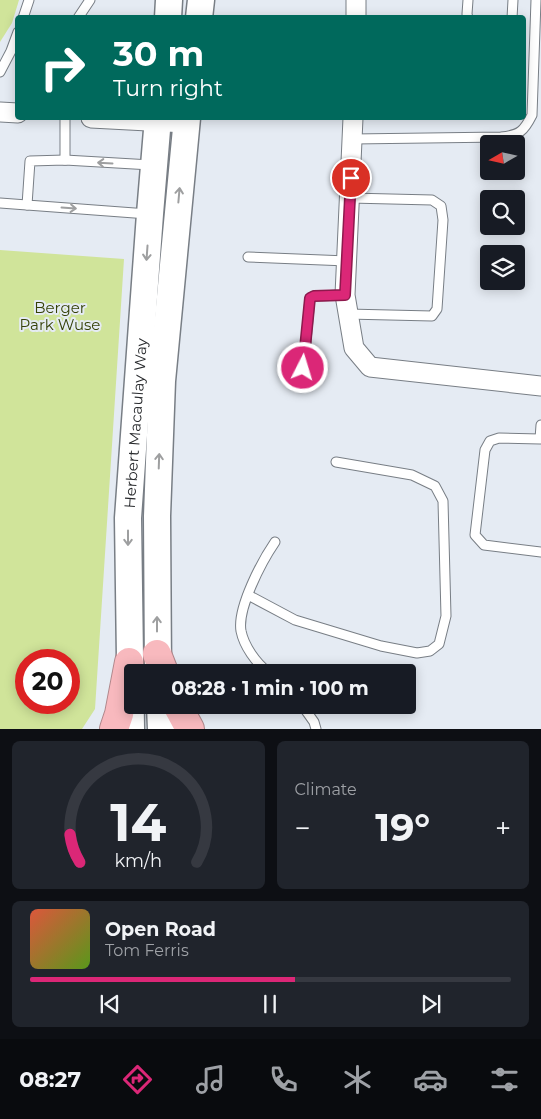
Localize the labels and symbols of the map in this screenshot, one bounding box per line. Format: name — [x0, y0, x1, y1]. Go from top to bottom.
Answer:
north arrow — [480, 135, 525, 180]
pin — [330, 157, 372, 199]
one-way arrow — [98, 158, 114, 167]
one-way arrow — [174, 187, 184, 203]
one-way arrow — [61, 203, 77, 212]
one-way arrow — [142, 245, 151, 261]
park label: Berger Park Wuse — [20, 298, 100, 334]
street label: Herbert Macaulay Way — [119, 337, 151, 509]
position arrow — [276, 341, 328, 393]
one-way arrow — [154, 454, 164, 470]
one-way arrow — [123, 529, 133, 545]
one-way arrow — [152, 616, 162, 632]
speed limit sign: 20 — [15, 649, 80, 714]

